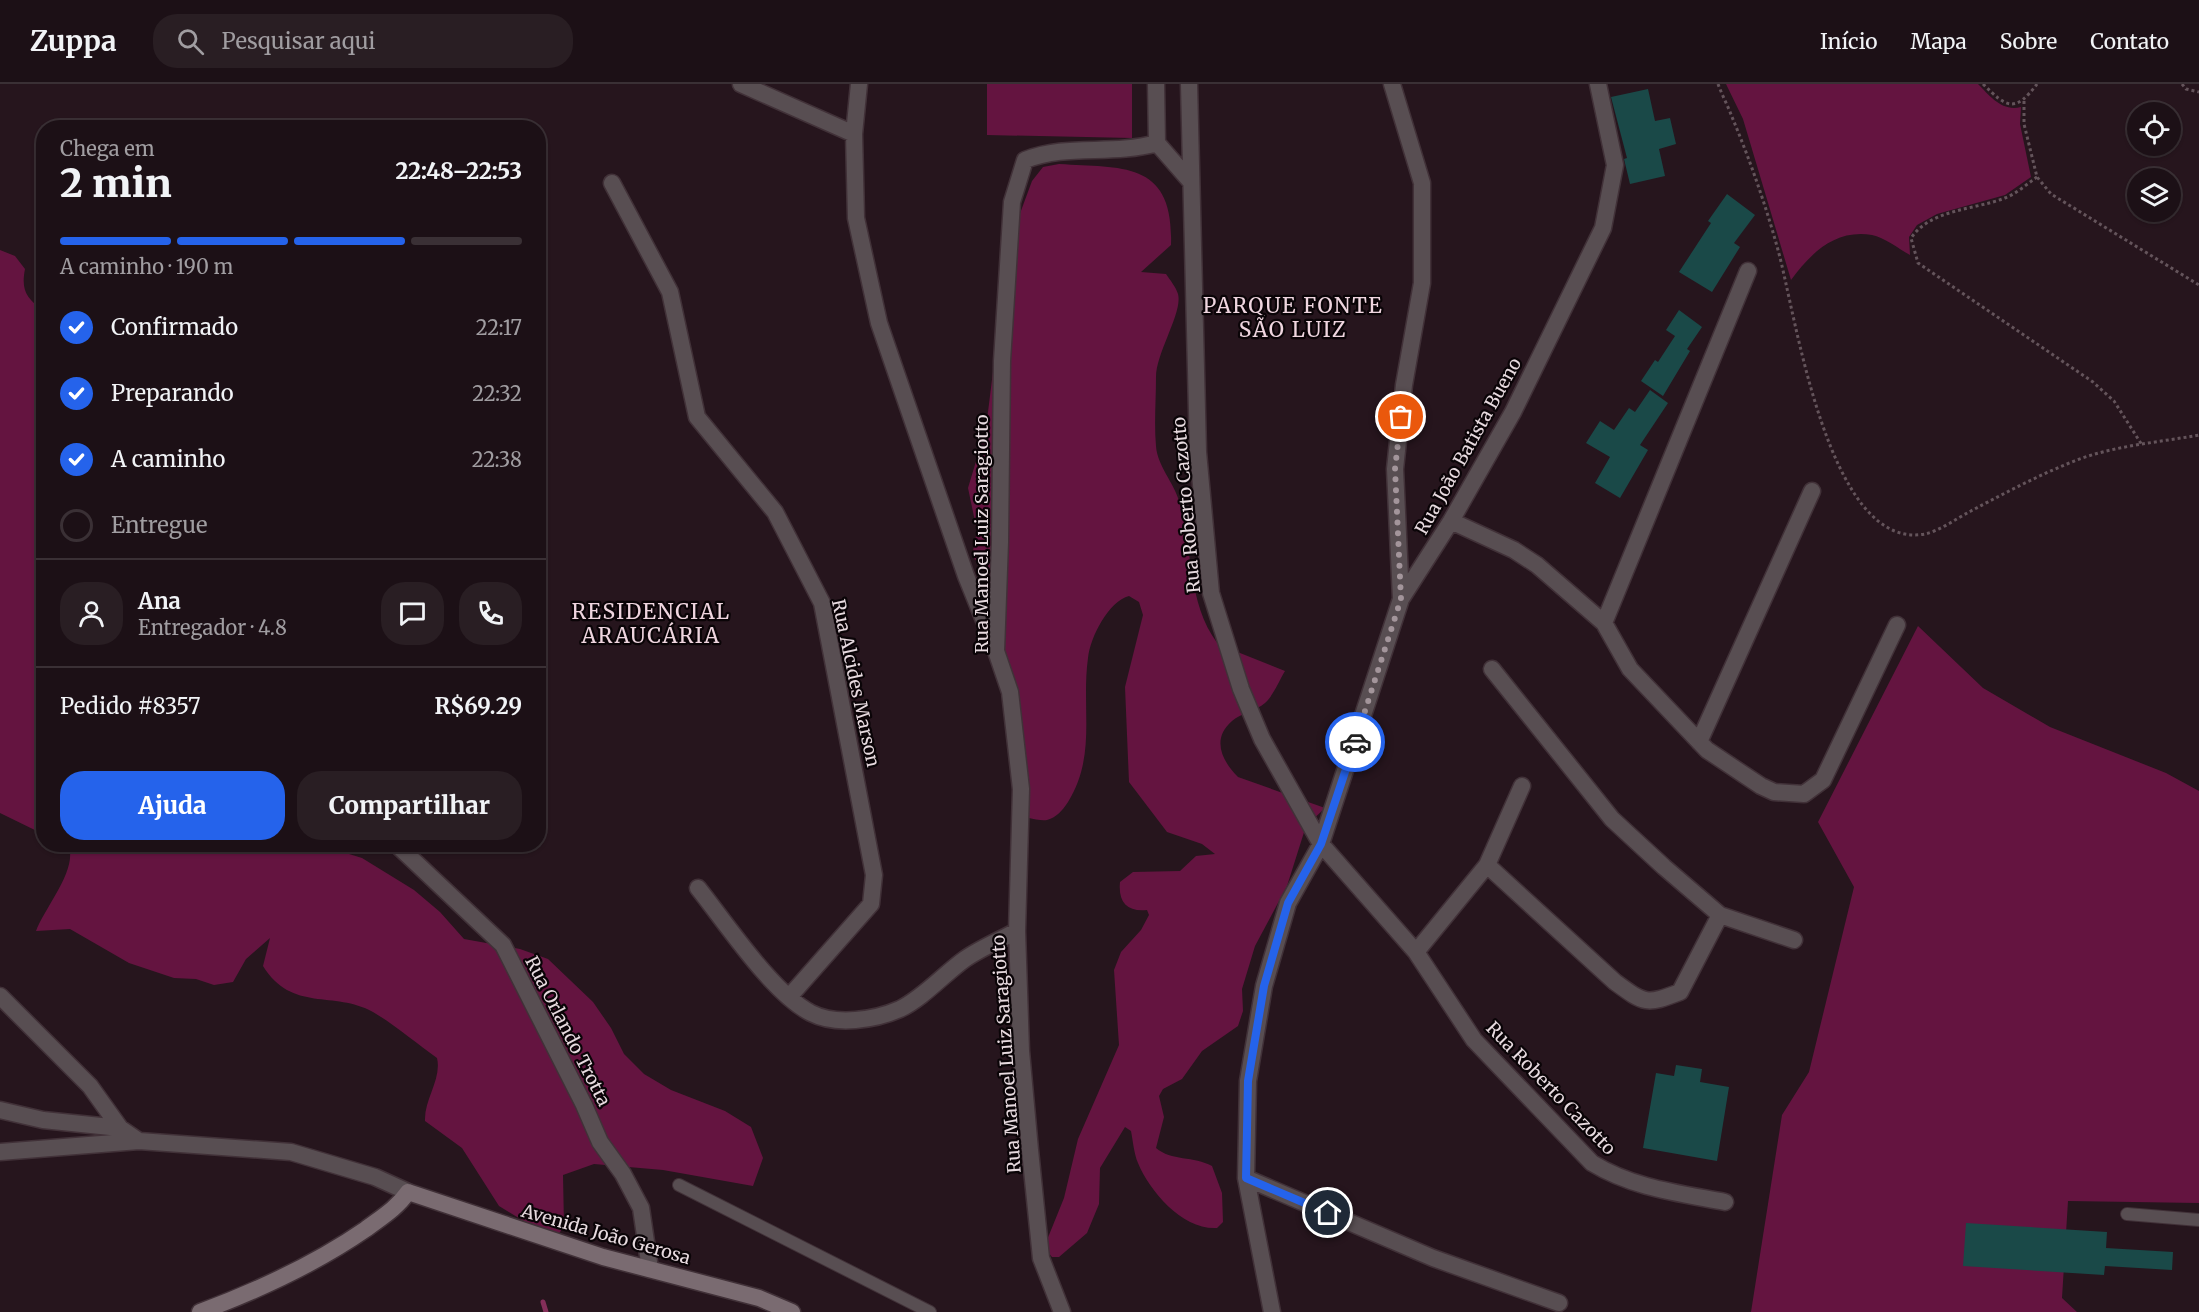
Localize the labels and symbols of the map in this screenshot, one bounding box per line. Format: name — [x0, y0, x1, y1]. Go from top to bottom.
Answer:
district label: PARQUE FONTE SÃO LUIZ — [1203, 292, 1383, 343]
street label: Rua João Batista Bueno — [1410, 353, 1526, 539]
pin — [1375, 391, 1426, 442]
street label: Rua Manoel Luiz Saragiotto — [970, 415, 993, 653]
street label: Rua Roberto Cazotto — [1167, 416, 1205, 594]
street label: Rua Alcides Marson — [827, 597, 885, 769]
district label: RESIDENCIAL ARAUCÁRIA — [571, 598, 731, 649]
courier — [1325, 712, 1385, 772]
street label: Rua Manoel Luiz Saragiotto — [986, 934, 1026, 1174]
street label: Rua Orlando Trotta — [520, 952, 616, 1110]
street label: Rua Roberto Cazotto — [1481, 1016, 1621, 1160]
pin — [1302, 1187, 1353, 1238]
street label: Avenida João Gerosa — [518, 1199, 694, 1269]

